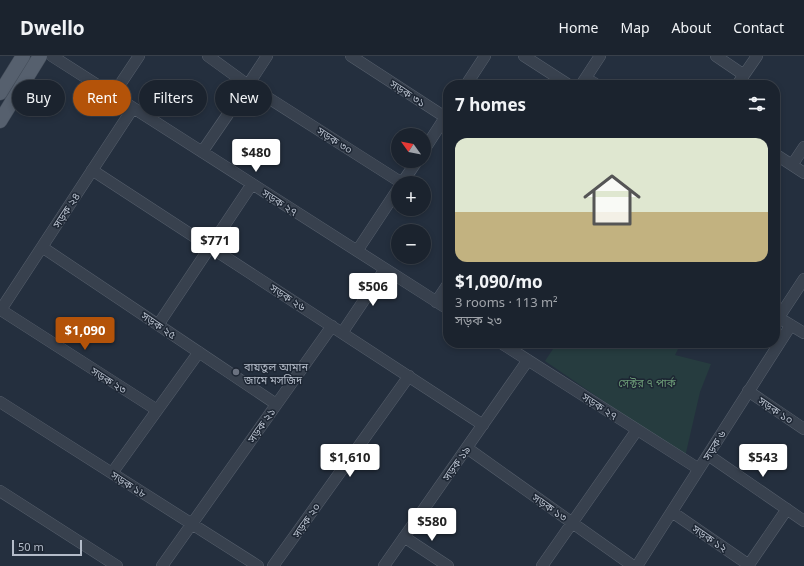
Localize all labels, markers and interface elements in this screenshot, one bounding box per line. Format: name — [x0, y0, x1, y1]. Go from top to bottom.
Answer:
text: Dwello — [20, 15, 85, 41]
text: Home — [559, 18, 598, 37]
text: Map — [620, 18, 650, 37]
text: About — [672, 18, 711, 37]
text: Contact — [733, 18, 784, 37]
street label: সড়ক ৩১ — [387, 75, 429, 110]
chip: Buy — [12, 80, 65, 116]
chip: Rent — [73, 80, 131, 116]
chip: Filters — [139, 80, 207, 116]
chip: New — [215, 80, 272, 116]
text: 7 homes — [455, 93, 526, 116]
icon: filters — [746, 93, 768, 115]
street label: সড়ক ৩০ — [314, 122, 356, 157]
north arrow — [391, 128, 431, 168]
map controls — [391, 128, 431, 264]
pin: $480 — [232, 139, 280, 173]
text: $480 — [241, 143, 271, 161]
icon: home — [576, 164, 648, 236]
button: + — [391, 176, 431, 216]
street label: সড়ক ২৭ — [259, 184, 301, 219]
street label: সড়ক ২৪ — [48, 189, 83, 231]
button: − — [391, 224, 431, 264]
pin: $771 — [191, 227, 239, 261]
text: $771 — [200, 231, 230, 249]
text: $1,090/mo — [455, 270, 543, 293]
pin: $506 — [349, 273, 397, 307]
text: $506 — [358, 277, 388, 295]
street label: সড়ক ২৬ — [267, 279, 309, 314]
text: 3 rooms · 113 m² — [455, 293, 558, 311]
street label: সড়ক ২৫ — [138, 307, 180, 342]
text: সড়ক ২৩ — [455, 311, 502, 329]
pin: $1,090 — [52, 317, 118, 351]
text: $1,090 — [65, 321, 105, 339]
place label: বায়তুল আমান জামে মসজিদ — [243, 359, 308, 387]
street label: সড়ক ২৩ — [87, 363, 130, 397]
marker: বায়তুল আমান জামে মসজিদ — [231, 367, 241, 377]
park label: সেক্টর ৭ পার্ক — [618, 375, 676, 390]
street label: সড়ক ২৭ — [579, 388, 621, 423]
street label: সড়ক ১০ — [755, 392, 797, 427]
street label: সড়ক ২১ — [243, 405, 278, 446]
street label: সড়ক ৬ — [698, 427, 729, 464]
street label: সড়ক ১৯ — [438, 443, 473, 484]
pin: $1,610 — [317, 444, 383, 478]
pin: $543 — [739, 444, 787, 478]
text: $1,610 — [330, 448, 370, 466]
text: $543 — [748, 448, 778, 466]
street label: সড়ক ১৮ — [107, 467, 150, 501]
street label: সড়ক ১৩ — [529, 489, 571, 525]
street label: সড়ক ২০ — [288, 500, 323, 541]
pin: $580 — [408, 508, 456, 542]
text: $580 — [417, 512, 447, 530]
street label: সড়ক ১২ — [689, 520, 731, 556]
scale bar — [12, 538, 82, 557]
text: 50 m — [18, 539, 44, 554]

